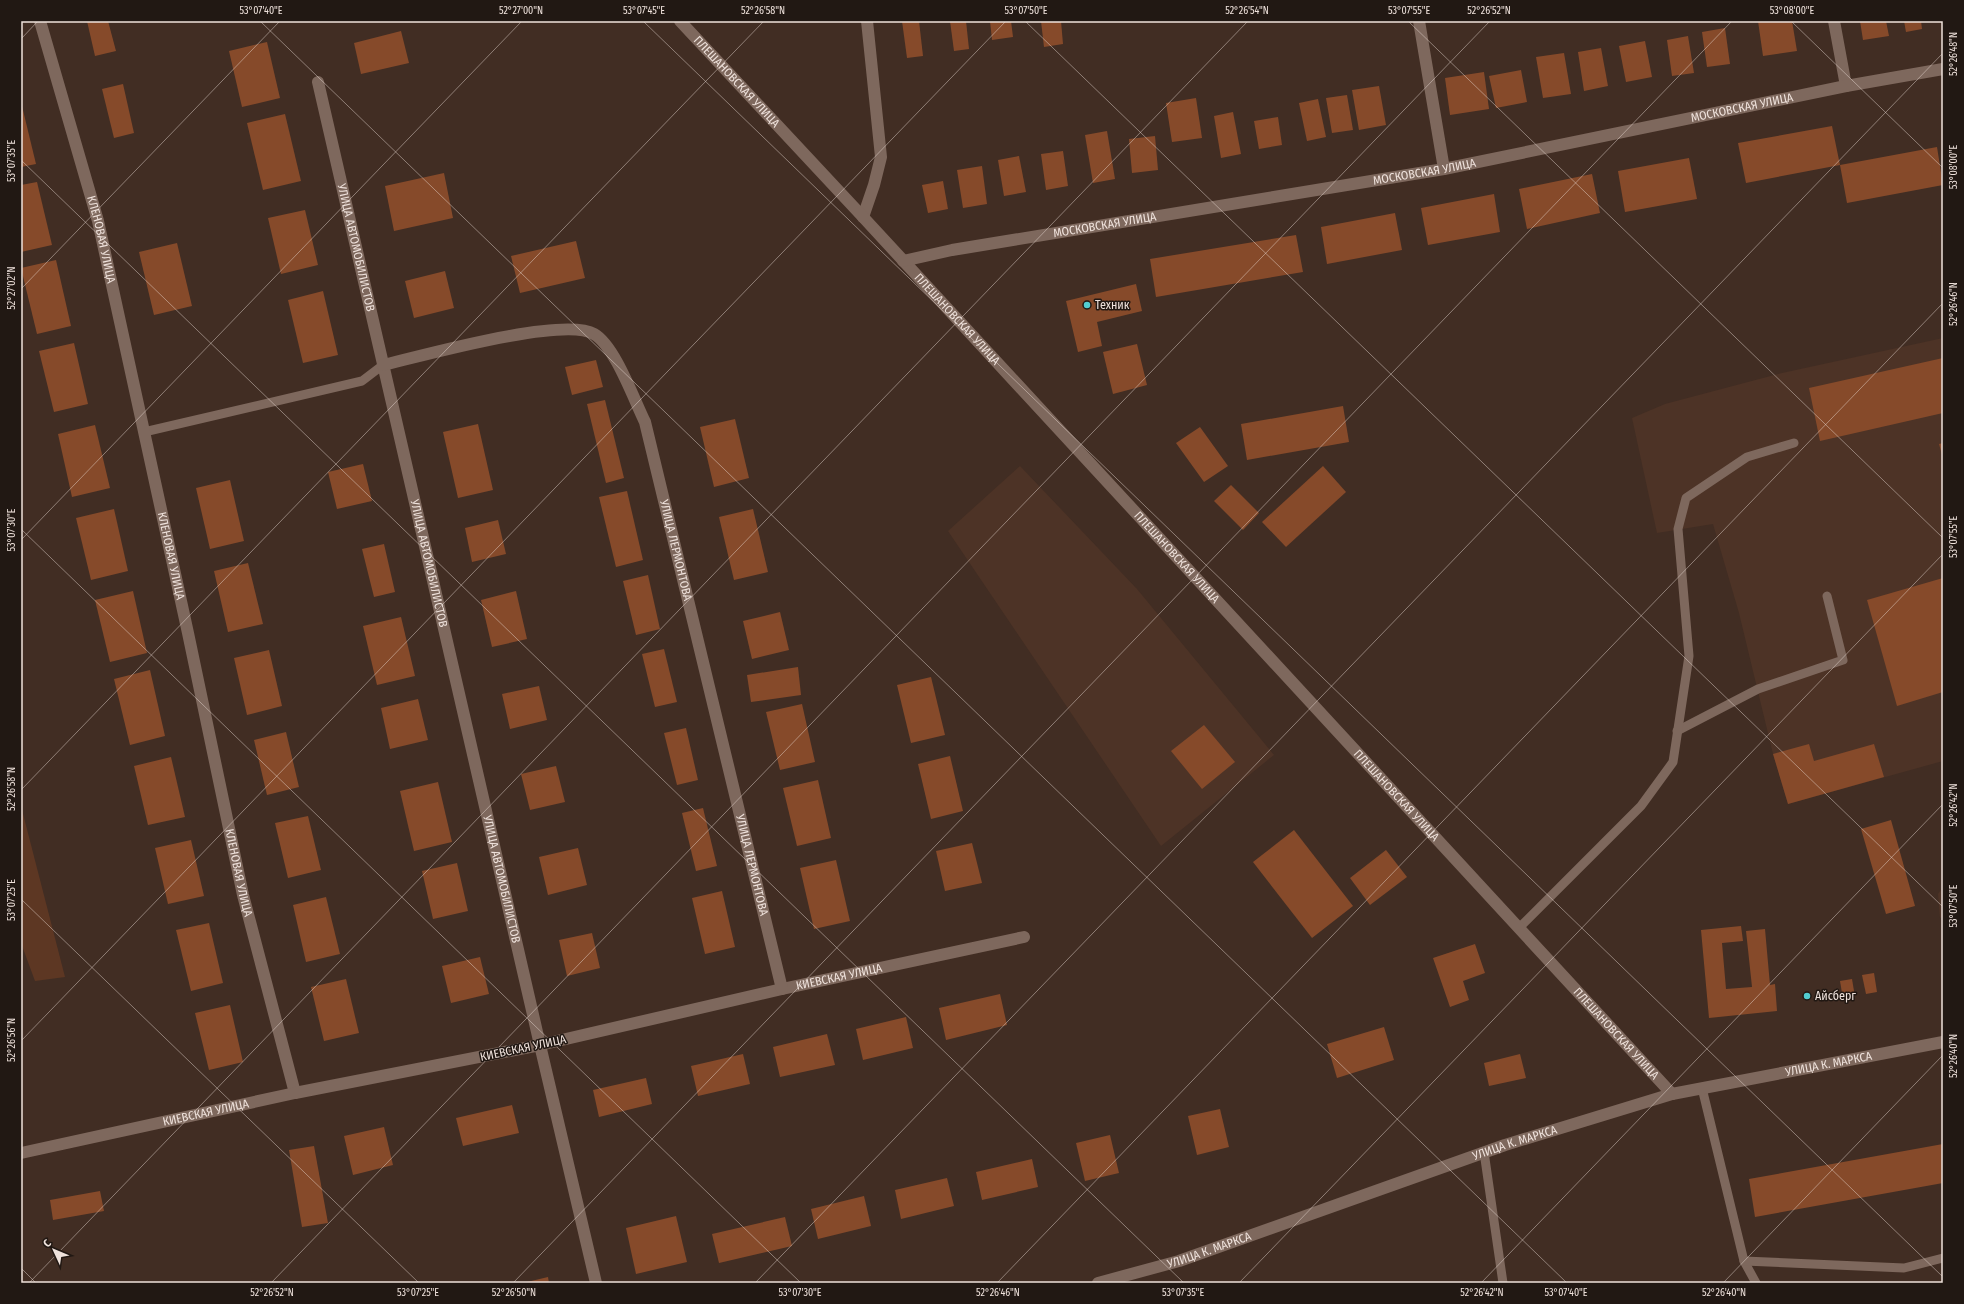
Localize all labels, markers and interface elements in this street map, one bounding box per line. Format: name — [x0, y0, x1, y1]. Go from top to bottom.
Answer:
text: 53°07'40"E — [240, 5, 283, 17]
text: 52°27'00"N — [499, 5, 543, 17]
text: 53°07'45"E — [623, 5, 665, 17]
text: 52°26'58"N — [741, 5, 785, 17]
text: 53°07'50"E — [1004, 5, 1048, 17]
text: 52°26'54"N — [1225, 5, 1269, 17]
text: 53°07'55"E — [1388, 5, 1430, 17]
text: 52°26'52"N — [1467, 5, 1511, 17]
text: 53°08'00"E — [1770, 5, 1815, 17]
text: 52°26'48"N — [1948, 32, 1960, 76]
street label: ПЛЕШАНОВСКАЯ УЛИЦА — [691, 33, 783, 131]
street label: МОСКОВСКАЯ УЛИЦА — [1689, 90, 1795, 125]
text: 53°07'35"E — [6, 140, 18, 182]
text: 53°08'00"E — [1948, 144, 1960, 189]
street label: МОСКОВСКАЯ УЛИЦА — [1372, 155, 1478, 188]
street label: УЛИЦА АВТОМОБИЛИСТОВ — [334, 181, 378, 313]
street label: КЛЕНОВАЯ УЛИЦА — [84, 194, 119, 285]
street label: МОСКОВСКАЯ УЛИЦА — [1052, 209, 1158, 240]
text: 52°27'02"N — [6, 266, 18, 310]
street label: ПЛЕШАНОВСКАЯ УЛИЦА — [912, 270, 1003, 368]
text: 52°26'46"N — [1948, 282, 1960, 326]
place label: Техник — [1095, 298, 1130, 312]
marker: Техник — [1082, 300, 1092, 310]
street label: УЛИЦА АВТОМОБИЛИСТОВ — [407, 497, 451, 629]
street label: УЛИЦА ЛЕРМОНТОВА — [657, 497, 695, 603]
text: 53°07'30"E — [6, 508, 18, 552]
street label: ПЛЕШАНОВСКАЯ УЛИЦА — [1131, 509, 1223, 606]
street label: КЛЕНОВАЯ УЛИЦА — [155, 511, 188, 602]
text: 53°07'55"E — [1948, 516, 1960, 558]
street label: ПЛЕШАНОВСКАЯ УЛИЦА — [1351, 747, 1443, 844]
text: 52°26'58"N — [6, 767, 18, 811]
text: 52°26'42"N — [1948, 783, 1960, 827]
street label: УЛИЦА ЛЕРМОНТОВА — [733, 812, 771, 918]
street label: УЛИЦА АВТОМОБИЛИСТОВ — [480, 813, 523, 945]
street label: КЛЕНОВАЯ УЛИЦА — [222, 827, 256, 919]
text: 53°07'25"E — [6, 879, 18, 921]
text: 53°07'50"E — [1948, 884, 1960, 928]
street label: КИЕВСКАЯ УЛИЦА — [795, 961, 884, 993]
street label: ПЛЕШАНОВСКАЯ УЛИЦА — [1571, 985, 1662, 1083]
place label: Айсберг — [1815, 989, 1856, 1003]
marker: Айсберг — [1802, 991, 1812, 1001]
text: 52°26'56"N — [6, 1018, 18, 1062]
street label: КИЕВСКАЯ УЛИЦА — [479, 1032, 568, 1064]
text: 52°26'40"N — [1948, 1034, 1960, 1078]
street label: УЛИЦА К. МАРКСА — [1783, 1049, 1874, 1079]
street label: КИЕВСКАЯ УЛИЦА — [161, 1096, 251, 1129]
street label: УЛИЦА К. МАРКСА — [1470, 1122, 1559, 1163]
street label: УЛИЦА К. МАРКСА — [1165, 1229, 1254, 1271]
north arrow — [34, 1230, 74, 1270]
text: С — [40, 1237, 54, 1250]
text: 52°26'52"N — [250, 1287, 294, 1299]
text: 53°07'25"E — [397, 1287, 439, 1299]
text: 52°26'50"N — [492, 1287, 536, 1299]
text: 53°07'30"E — [779, 1287, 822, 1299]
text: 52°26'46"N — [976, 1287, 1020, 1299]
text: 53°07'35"E — [1162, 1287, 1204, 1299]
text: 52°26'42"N — [1460, 1287, 1504, 1299]
text: 53°07'40"E — [1545, 1287, 1588, 1299]
text: 52°26'40"N — [1702, 1287, 1746, 1299]

